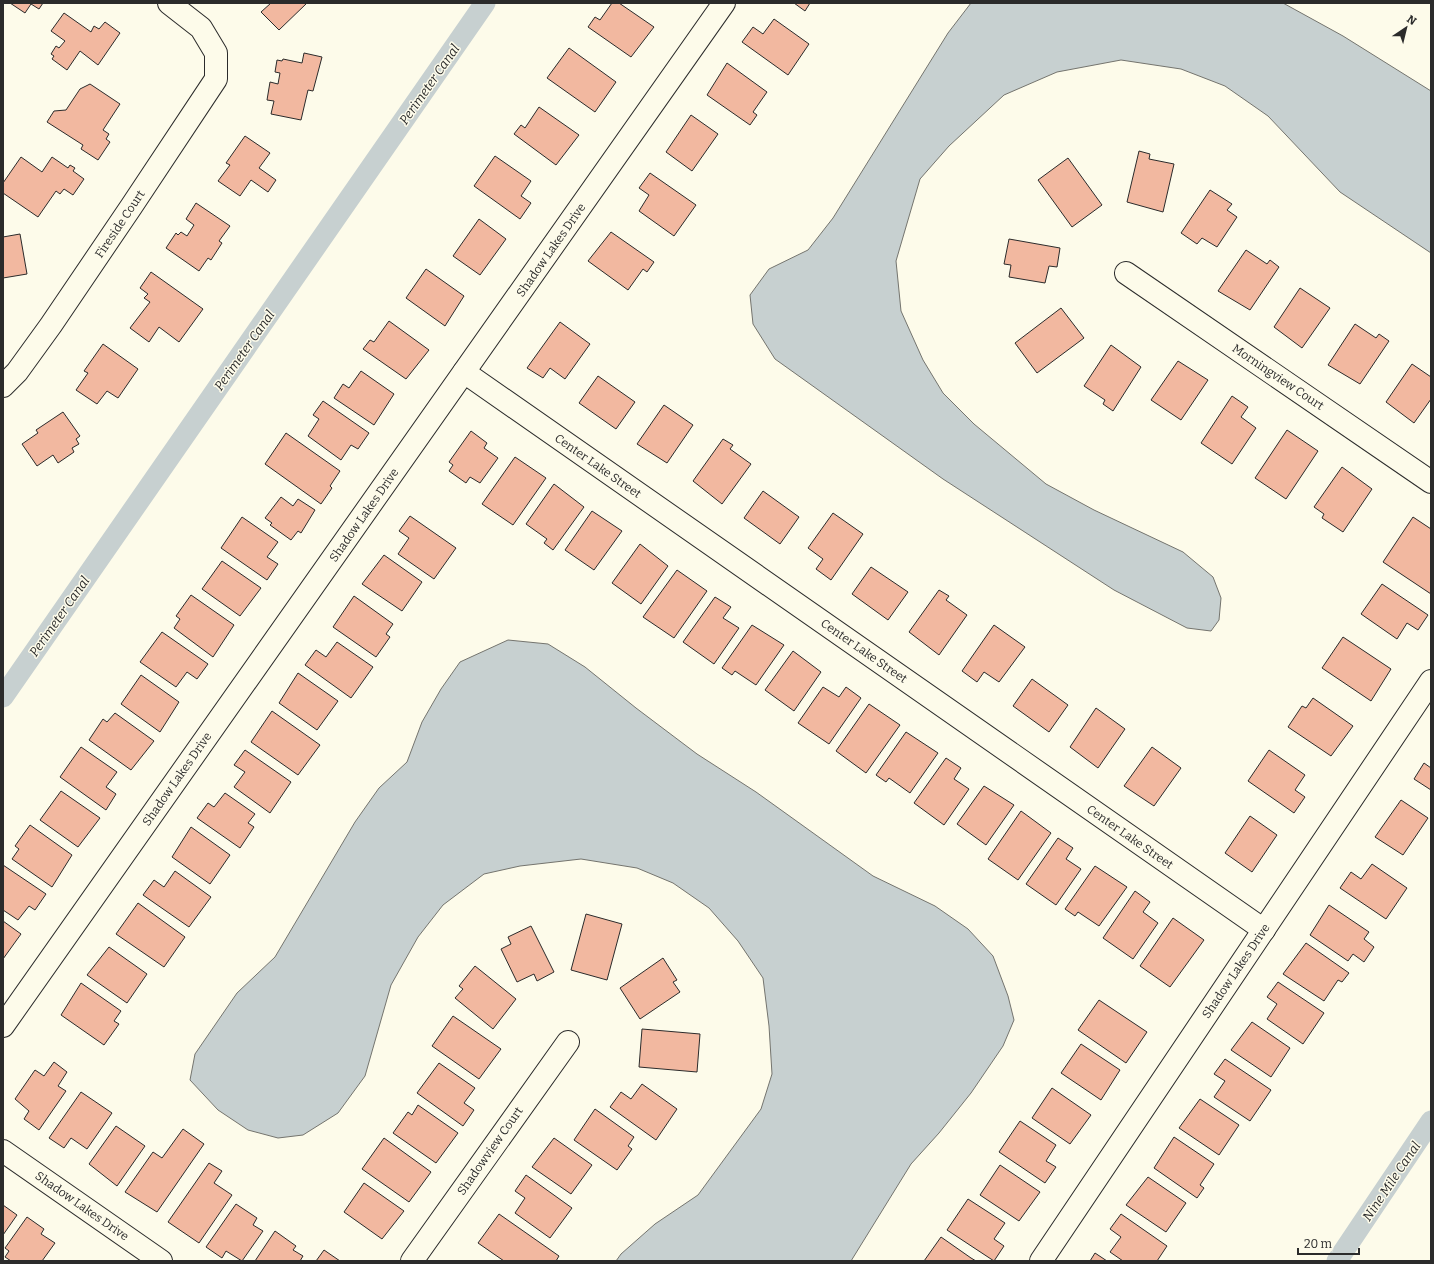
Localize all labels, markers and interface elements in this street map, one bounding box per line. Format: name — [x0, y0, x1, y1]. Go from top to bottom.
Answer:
north arrow — [1386, 8, 1426, 48]
text: N — [1404, 12, 1419, 28]
water label: Perimeter Canal — [396, 41, 463, 127]
street label: Fireside Court — [92, 187, 148, 260]
street label: Shadow Lakes Drive — [514, 201, 588, 299]
water label: Perimeter Canal — [211, 307, 278, 393]
street label: Morningview Court — [1230, 341, 1327, 413]
street label: Center Lake Street — [552, 431, 644, 501]
street label: Shadow Lakes Drive — [327, 466, 401, 564]
water label: Perimeter Canal — [26, 573, 93, 659]
street label: Center Lake Street — [818, 616, 910, 686]
street label: Shadow Lakes Drive — [140, 730, 214, 828]
street label: Center Lake Street — [1084, 802, 1176, 872]
street label: Shadow Lakes Drive — [1199, 921, 1273, 1021]
street label: Shadowview Court — [454, 1104, 526, 1198]
water label: Nine Mile Canal — [1359, 1138, 1424, 1224]
street label: Shadow Lakes Drive — [33, 1169, 131, 1243]
scale bar — [1298, 1230, 1359, 1256]
text: 20 m — [1304, 1237, 1333, 1251]

